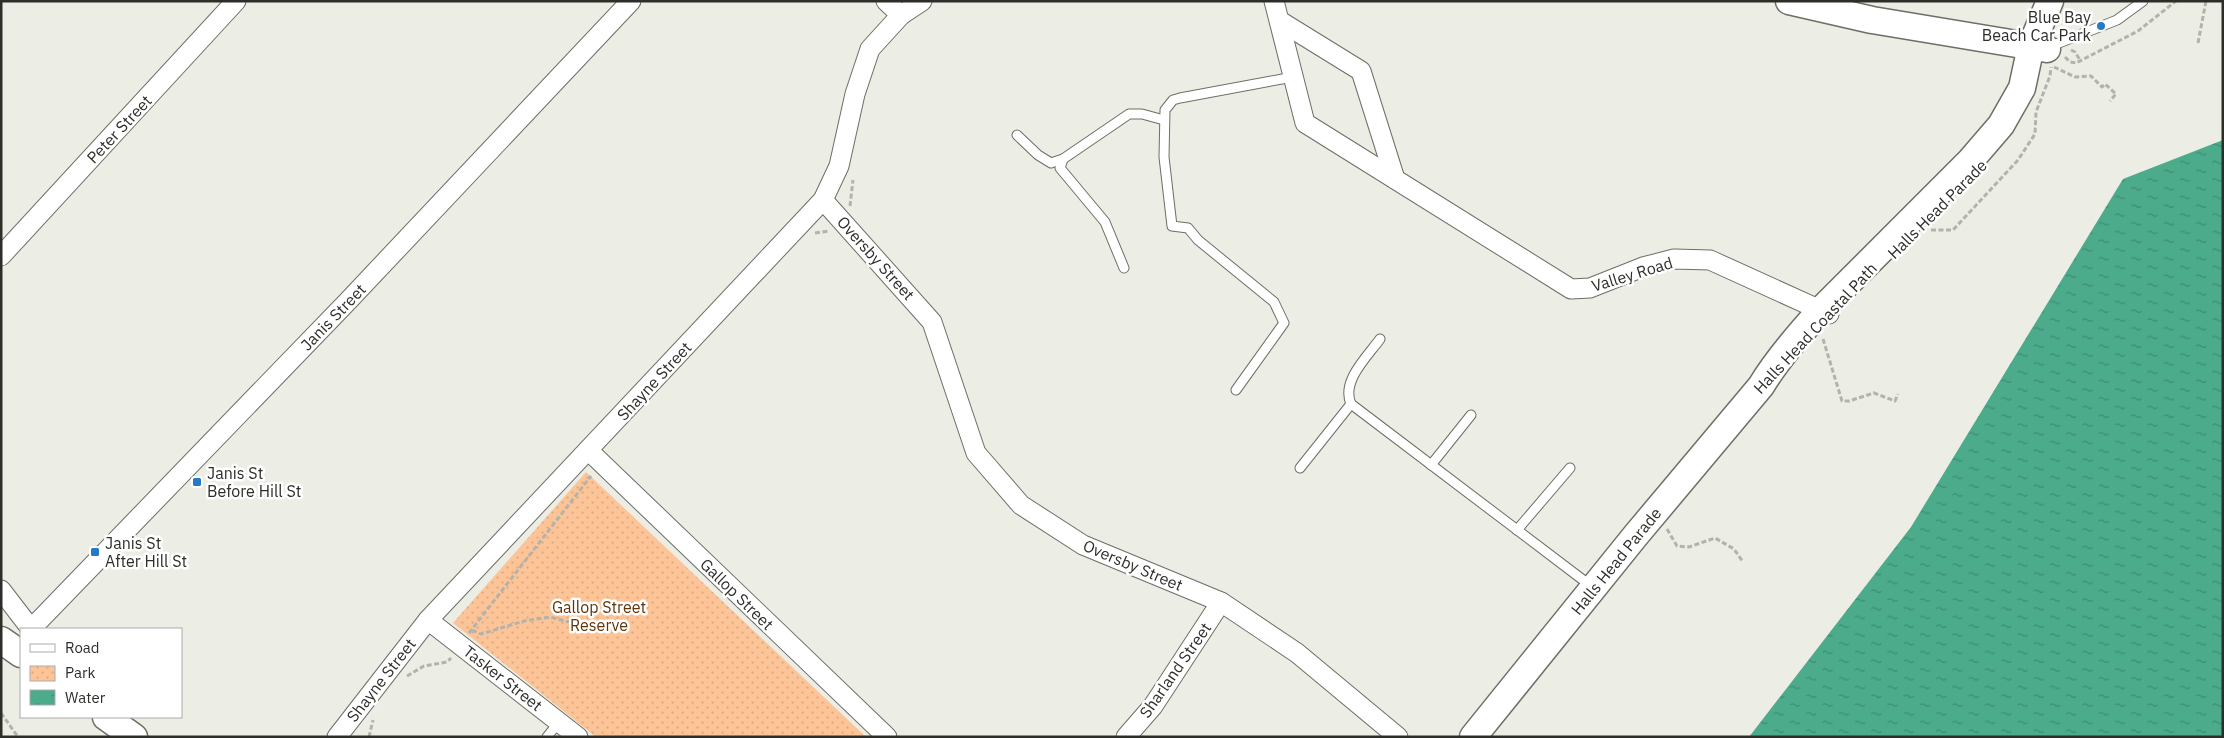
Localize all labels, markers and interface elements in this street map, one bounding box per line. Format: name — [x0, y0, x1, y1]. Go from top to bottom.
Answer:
place label: Blue Bay Beach Car Park — [1982, 7, 2092, 45]
marker: Blue Bay Beach Car Park — [2095, 20, 2107, 32]
street label: Peter Street — [82, 91, 156, 167]
street label: Halls Head Parade — [1883, 155, 1991, 263]
street label: Oversby Street — [833, 212, 919, 304]
street label: Valley Road — [1589, 252, 1675, 296]
street label: Halls Head Coastal Path — [1749, 258, 1881, 398]
street label: Janis Street — [296, 279, 370, 355]
street label: Shayne Street — [612, 337, 696, 425]
place label: Janis St Before Hill St — [207, 463, 301, 501]
marker: Janis St Before Hill St — [191, 476, 203, 488]
street label: Halls Head Parade — [1567, 503, 1666, 619]
place label: Janis St After Hill St — [105, 533, 187, 571]
street label: Oversby Street — [1080, 535, 1186, 595]
marker: Janis St After Hill St — [89, 546, 101, 558]
street label: Gallop Street — [696, 554, 778, 634]
park label: Gallop Street Reserve — [552, 597, 646, 635]
street label: Sharland Street — [1135, 619, 1215, 721]
legend — [20, 628, 182, 718]
street label: Shayne Street — [342, 634, 420, 726]
text: Road — [65, 638, 100, 657]
street label: Tasker Street — [459, 641, 547, 715]
text: Park — [65, 663, 95, 682]
text: Water — [65, 688, 106, 707]

